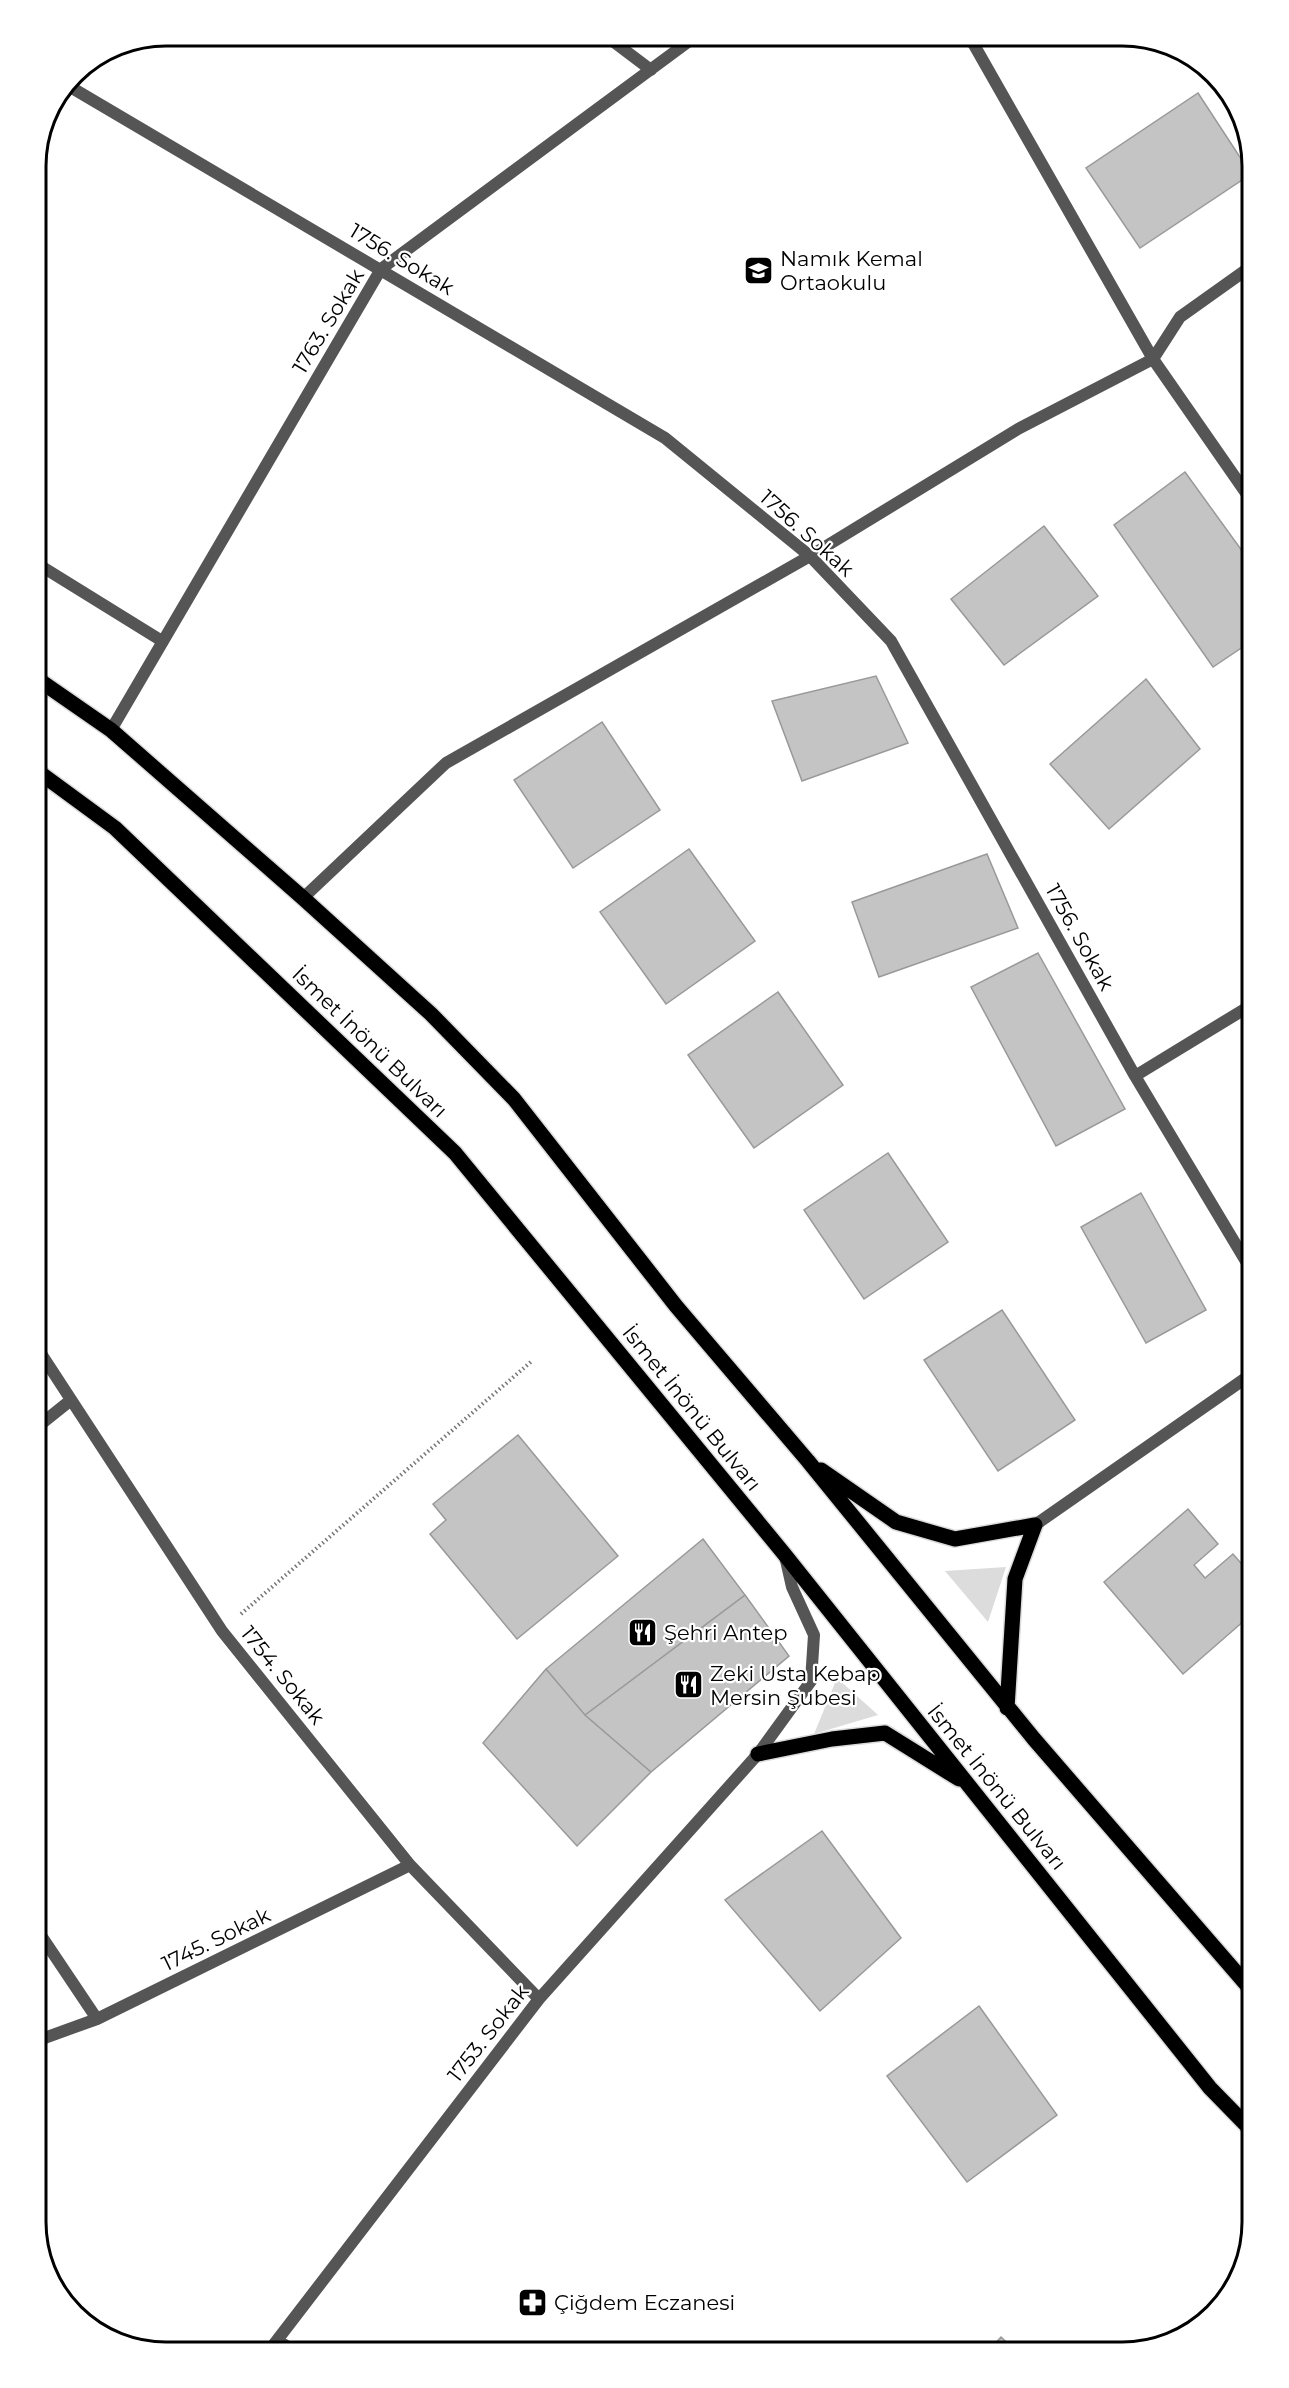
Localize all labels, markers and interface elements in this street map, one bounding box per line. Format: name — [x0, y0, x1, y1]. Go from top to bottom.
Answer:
street label: 1756. Sokak — [345, 218, 459, 300]
place label: Namık Kemal Ortaokulu — [780, 246, 923, 295]
school or university icon: Namık Kemal Ortaokulu — [743, 254, 775, 286]
street label: 1763. Sokak — [287, 264, 369, 378]
street label: 1756. Sokak — [755, 484, 859, 582]
street label: 1756. Sokak — [1041, 879, 1120, 995]
street label: İsmet İnönü Bulvarı — [287, 961, 453, 1123]
street label: İsmet İnönü Bulvarı — [617, 1320, 767, 1496]
restaurant icon: Şehri Antep — [627, 1616, 659, 1648]
place label: Şehri Antep — [664, 1620, 788, 1645]
street label: 1754. Sokak — [236, 1621, 330, 1729]
place label: Zeki Usta Kebap Mersin Şubesi — [710, 1661, 881, 1710]
restaurant icon: Zeki Usta Kebap Mersin Şubesi — [673, 1669, 705, 1701]
street label: İsmet İnönü Bulvarı — [922, 1699, 1072, 1875]
street label: 1745. Sokak — [158, 1902, 275, 1976]
street label: 1753. Sokak — [442, 1979, 534, 2087]
pharmacy icon: Çiğdem Eczanesi — [517, 2286, 549, 2318]
place label: Çiğdem Eczanesi — [554, 2290, 735, 2315]

